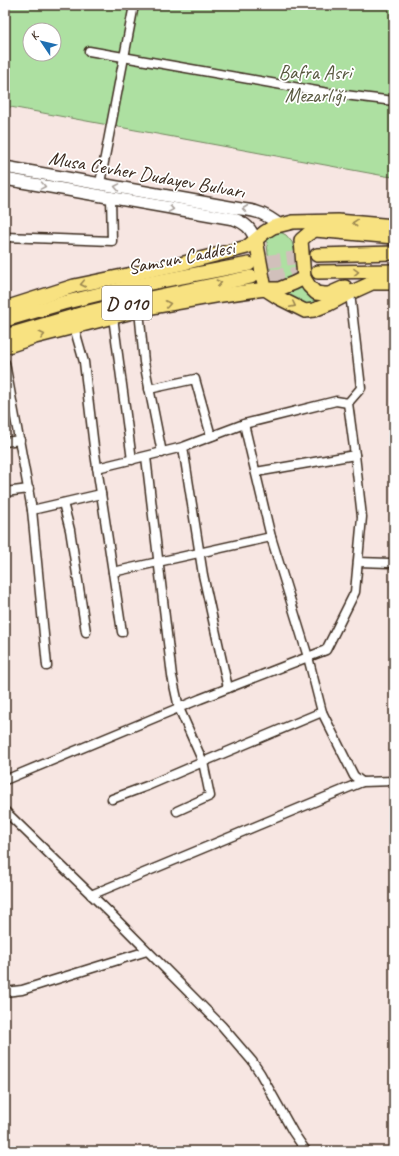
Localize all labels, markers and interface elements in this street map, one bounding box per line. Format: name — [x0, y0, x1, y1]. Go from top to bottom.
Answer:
north arrow — [22, 22, 62, 62]
text: K — [26, 28, 43, 43]
park label: Bafra Asri Mezarlığı — [279, 60, 354, 108]
street label: Musa Cevher Dudayev Bulvarı — [47, 145, 248, 204]
one-way arrow — [40, 182, 47, 190]
one-way arrow — [114, 183, 120, 191]
one-way arrow — [168, 204, 175, 212]
one-way arrow — [242, 205, 248, 214]
one-way arrow — [352, 218, 358, 227]
street label: Samsun Caddesi — [126, 234, 239, 280]
one-way arrow — [353, 268, 359, 276]
one-way arrow — [80, 280, 86, 288]
one-way arrow — [216, 280, 223, 288]
road number: D 010 — [102, 286, 152, 320]
one-way arrow — [165, 300, 171, 309]
one-way arrow — [288, 300, 296, 308]
one-way arrow — [39, 332, 45, 340]

